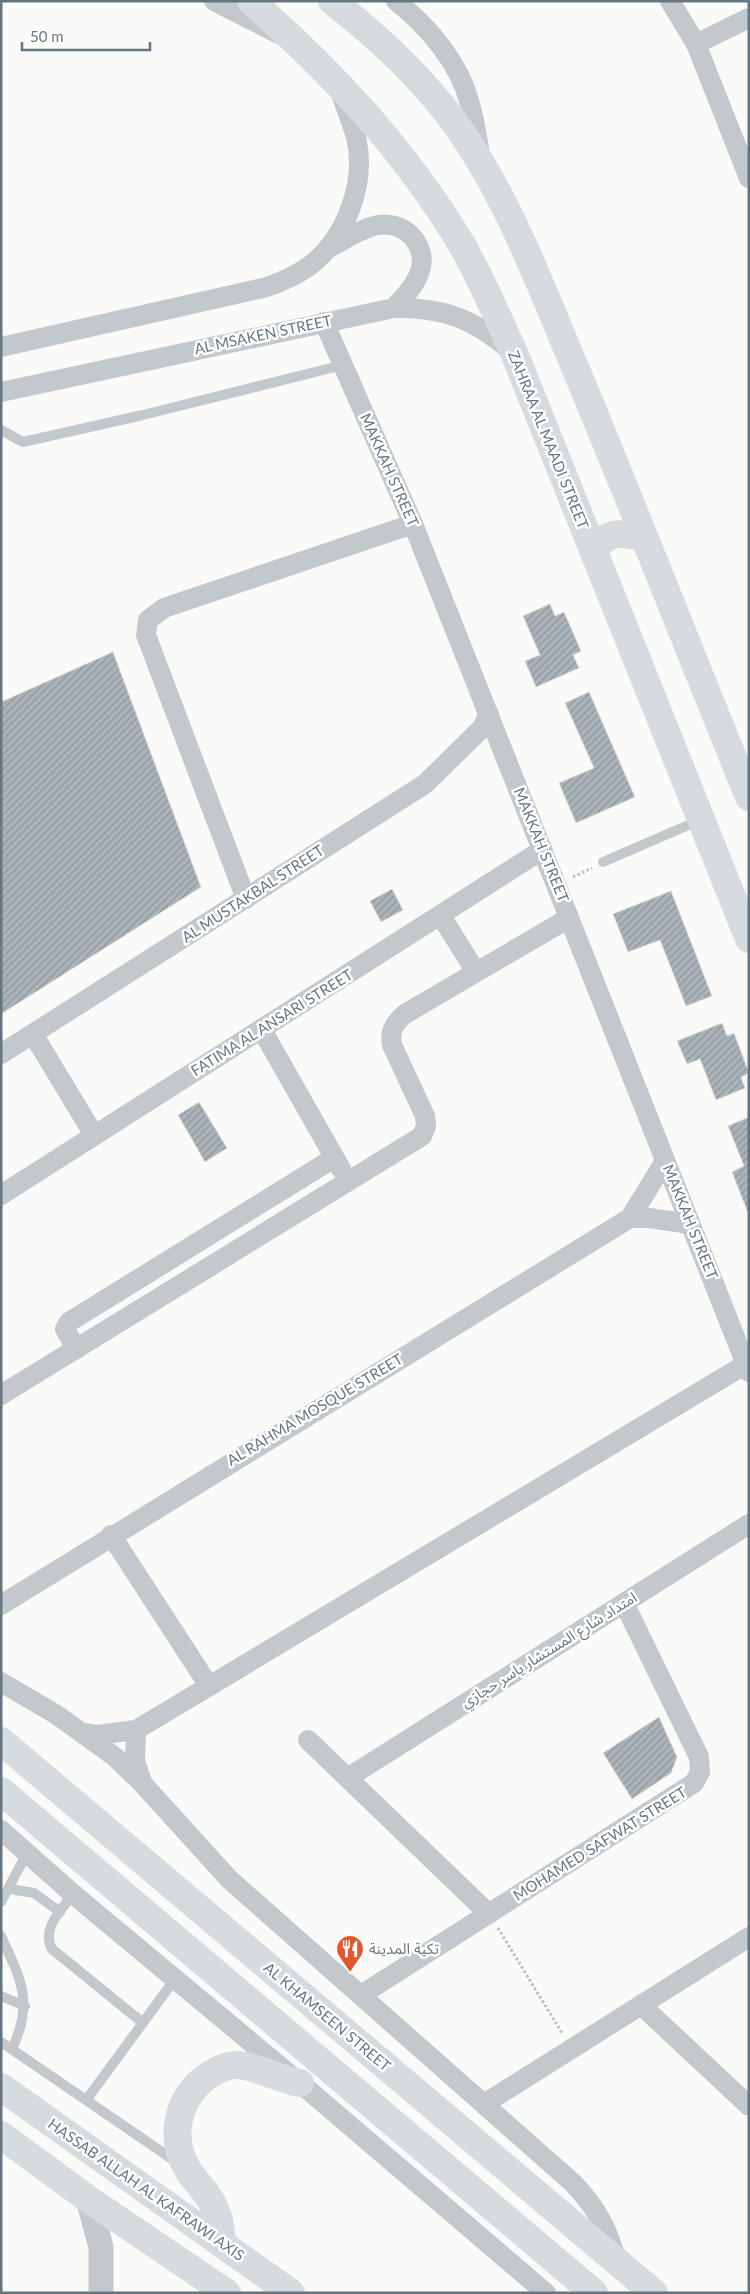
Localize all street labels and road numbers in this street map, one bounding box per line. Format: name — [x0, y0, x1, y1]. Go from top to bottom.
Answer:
street label: AL MSAKEN STREET — [193, 311, 333, 357]
street label: ZAHRAA AL MAADI STREET — [505, 348, 593, 532]
street label: MAKKAH STREET — [357, 410, 423, 529]
street label: MAKKAH STREET — [511, 785, 573, 905]
street label: AL MUSTAKBAL STREET — [178, 840, 327, 946]
street label: FATIMA AL ANSARI STREET — [187, 965, 356, 1079]
street label: MAKKAH STREET — [660, 1162, 722, 1282]
street label: AL RAHMA MOSQUE STREET — [223, 1349, 406, 1469]
street label: امتداد شارع المستشار ياسر حجازي — [457, 1588, 642, 1714]
street label: MOHAMED SAFWAT STREET — [510, 1782, 689, 1904]
street label: AL KHAMSEEN STREET — [261, 1958, 395, 2075]
street label: HASSAB ALLAH AL KAFRAWI AXIS — [45, 2114, 248, 2264]

